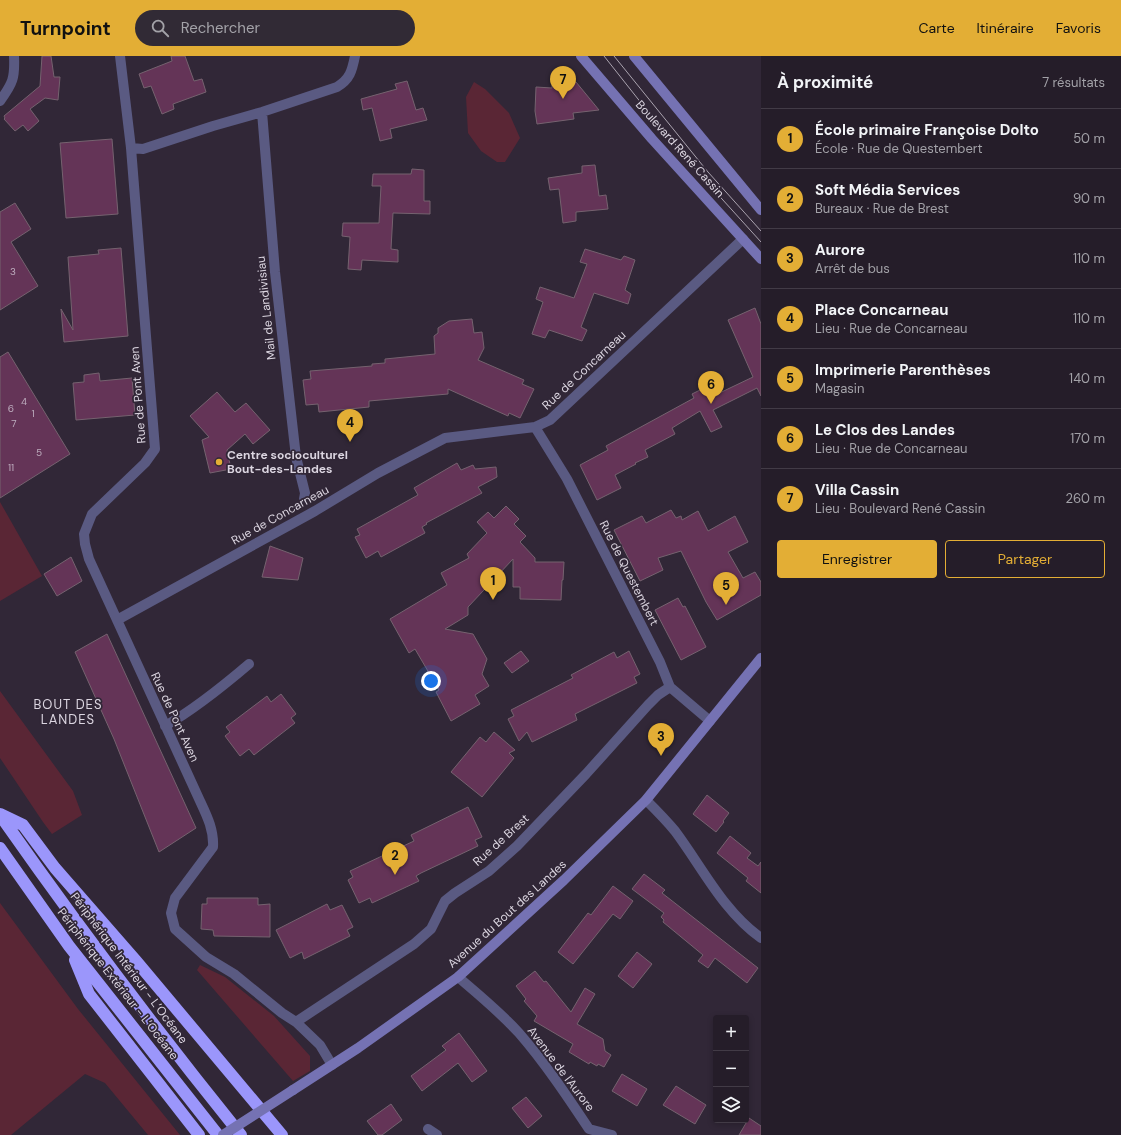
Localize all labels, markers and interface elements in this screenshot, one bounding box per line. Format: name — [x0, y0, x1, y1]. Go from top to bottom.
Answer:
search box — [135, 10, 415, 46]
text: Turnpoint — [20, 16, 111, 41]
icon: search — [149, 17, 171, 39]
text: Rechercher — [181, 18, 260, 38]
text: Carte — [919, 19, 955, 37]
text: Itinéraire — [977, 19, 1034, 37]
text: Favoris — [1056, 19, 1101, 37]
pin: 7 — [550, 66, 576, 99]
text: À proximité — [777, 71, 873, 93]
text: 7 résultats — [1042, 74, 1105, 91]
street label: Boulevard René Cassin — [632, 97, 728, 201]
text: École primaire Françoise Dolto — [815, 120, 1039, 140]
text: 1 — [788, 130, 792, 147]
text: 50 m — [1073, 130, 1105, 147]
text: École · Rue de Questembert — [815, 140, 983, 157]
text: Soft Média Services — [815, 180, 960, 200]
text: 2 — [786, 190, 794, 207]
text: 90 m — [1073, 190, 1105, 207]
text: Bureaux · Rue de Brest — [815, 200, 949, 217]
text: Aurore — [815, 240, 865, 260]
text: 3 — [786, 250, 794, 267]
text: 110 m — [1073, 250, 1105, 267]
street label: Mail de Landivisiau — [253, 255, 279, 361]
text: Arrêt de bus — [815, 260, 890, 277]
house number: 3 — [10, 265, 16, 278]
text: Place Concarneau — [815, 300, 949, 320]
text: 4 — [786, 310, 794, 327]
text: 110 m — [1073, 310, 1105, 327]
text: Lieu · Rue de Concarneau — [815, 320, 967, 337]
street label: Rue de Concarneau — [539, 327, 629, 413]
street label: Rue de Pont Aven — [127, 346, 149, 444]
text: Imprimerie Parenthèses — [815, 360, 991, 380]
text: 5 — [786, 370, 794, 387]
text: 140 m — [1069, 370, 1105, 387]
pin: 6 — [698, 371, 724, 404]
text: Magasin — [815, 380, 864, 397]
house number: 4 — [21, 395, 27, 408]
house number: 6 — [8, 402, 14, 415]
house number: 1 — [31, 407, 35, 420]
pin: 4 — [337, 409, 363, 442]
house number: 7 — [11, 417, 17, 430]
text: Le Clos des Landes — [815, 420, 955, 440]
text: 6 — [786, 430, 794, 447]
text: 170 m — [1070, 430, 1105, 447]
text: Lieu · Rue de Concarneau — [815, 440, 967, 457]
house number: 5 — [36, 446, 42, 459]
place label: Centre socioculturel Bout-des-Landes — [227, 447, 348, 477]
marker: Centre socioculturel Bout-des-Landes — [214, 457, 224, 467]
house number: 11 — [8, 461, 14, 474]
text: Villa Cassin — [815, 480, 899, 500]
street label: Rue de Concarneau — [228, 481, 332, 548]
text: 7 — [787, 490, 793, 507]
text: 260 m — [1065, 490, 1105, 507]
text: Lieu · Boulevard René Cassin — [815, 500, 985, 517]
street label: Rue de Questembert — [596, 518, 663, 628]
button: Enregistrer — [777, 540, 937, 578]
button: Partager — [945, 540, 1105, 578]
pin: 1 — [480, 567, 506, 600]
pin: 5 — [713, 572, 739, 605]
street label: Rue de Pont Aven — [147, 670, 203, 764]
your location — [421, 671, 441, 691]
district label: BOUT DES LANDES — [34, 696, 103, 728]
pin: 3 — [648, 723, 674, 756]
street label: Rue de Brest — [470, 810, 533, 869]
pin: 2 — [382, 842, 408, 875]
street label: Avenue du Bout des Landes — [444, 856, 570, 972]
street label: Périphérique Intérieur - L’Océane — [67, 889, 191, 1047]
street label: Périphérique Extérieur - L’Océane — [54, 905, 182, 1063]
map controls — [713, 1015, 749, 1123]
button: + — [713, 1015, 749, 1051]
street label: Avenue de l'Aurore — [524, 1023, 598, 1115]
button: − — [713, 1051, 749, 1087]
button: layers — [713, 1087, 749, 1123]

